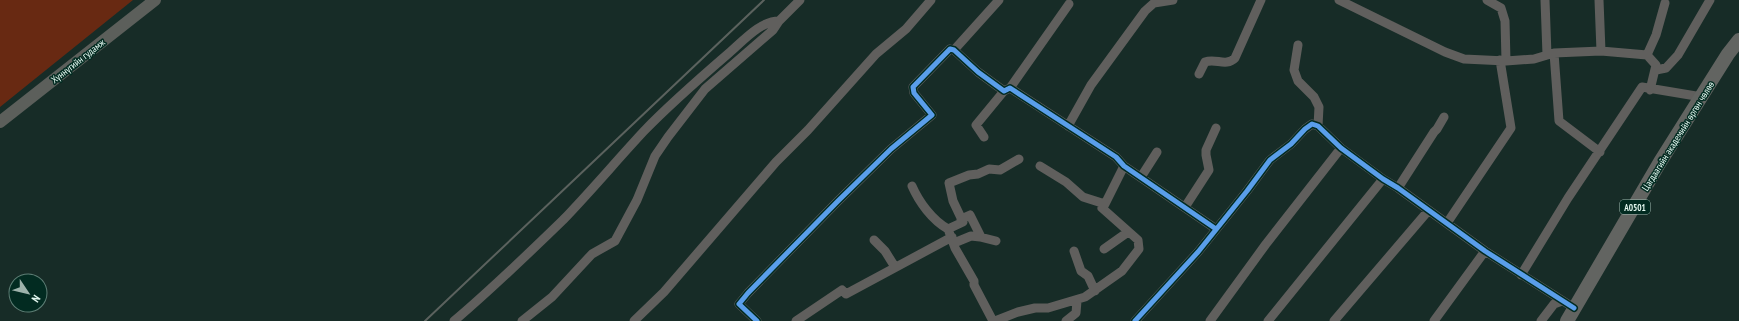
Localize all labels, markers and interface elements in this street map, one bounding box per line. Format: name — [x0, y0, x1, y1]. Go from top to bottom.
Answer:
street label: Хүннүгийн гудамж — [48, 36, 108, 86]
street label: Цагдаагийн академийн өргөн чөлөө — [1639, 79, 1717, 193]
road number: A0501 — [1620, 200, 1650, 214]
north arrow — [8, 273, 48, 313]
text: N — [29, 292, 44, 305]

